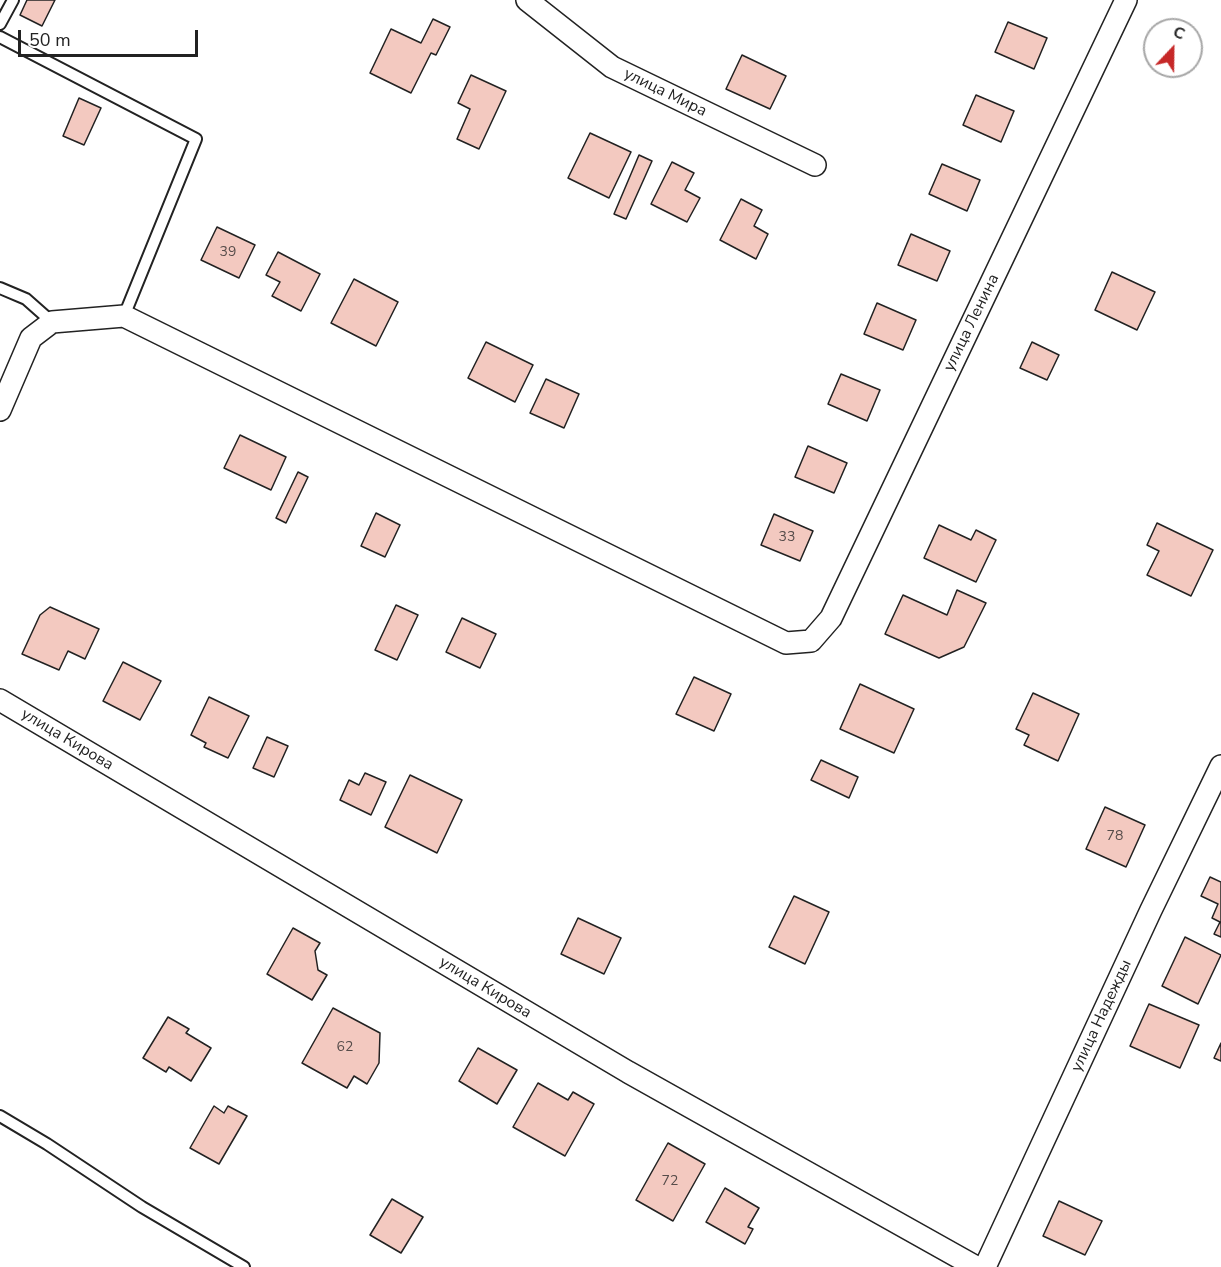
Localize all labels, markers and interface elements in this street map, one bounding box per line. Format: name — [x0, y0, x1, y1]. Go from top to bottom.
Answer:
scale bar — [21, 18, 201, 56]
north arrow — [1143, 18, 1203, 78]
text: С — [1170, 21, 1188, 45]
text: 50 m — [29, 28, 71, 52]
street label: улица Мира — [620, 65, 710, 121]
house number: 39 — [220, 245, 236, 261]
street label: улица Ленина — [940, 271, 1004, 375]
house number: 33 — [779, 530, 795, 546]
street label: улица Кирова — [17, 705, 117, 775]
house number: 78 — [1107, 829, 1123, 845]
street label: улица Кирова — [435, 953, 535, 1023]
street label: улица Надежды — [1068, 957, 1136, 1075]
house number: 62 — [337, 1040, 353, 1056]
house number: 72 — [662, 1174, 678, 1190]

